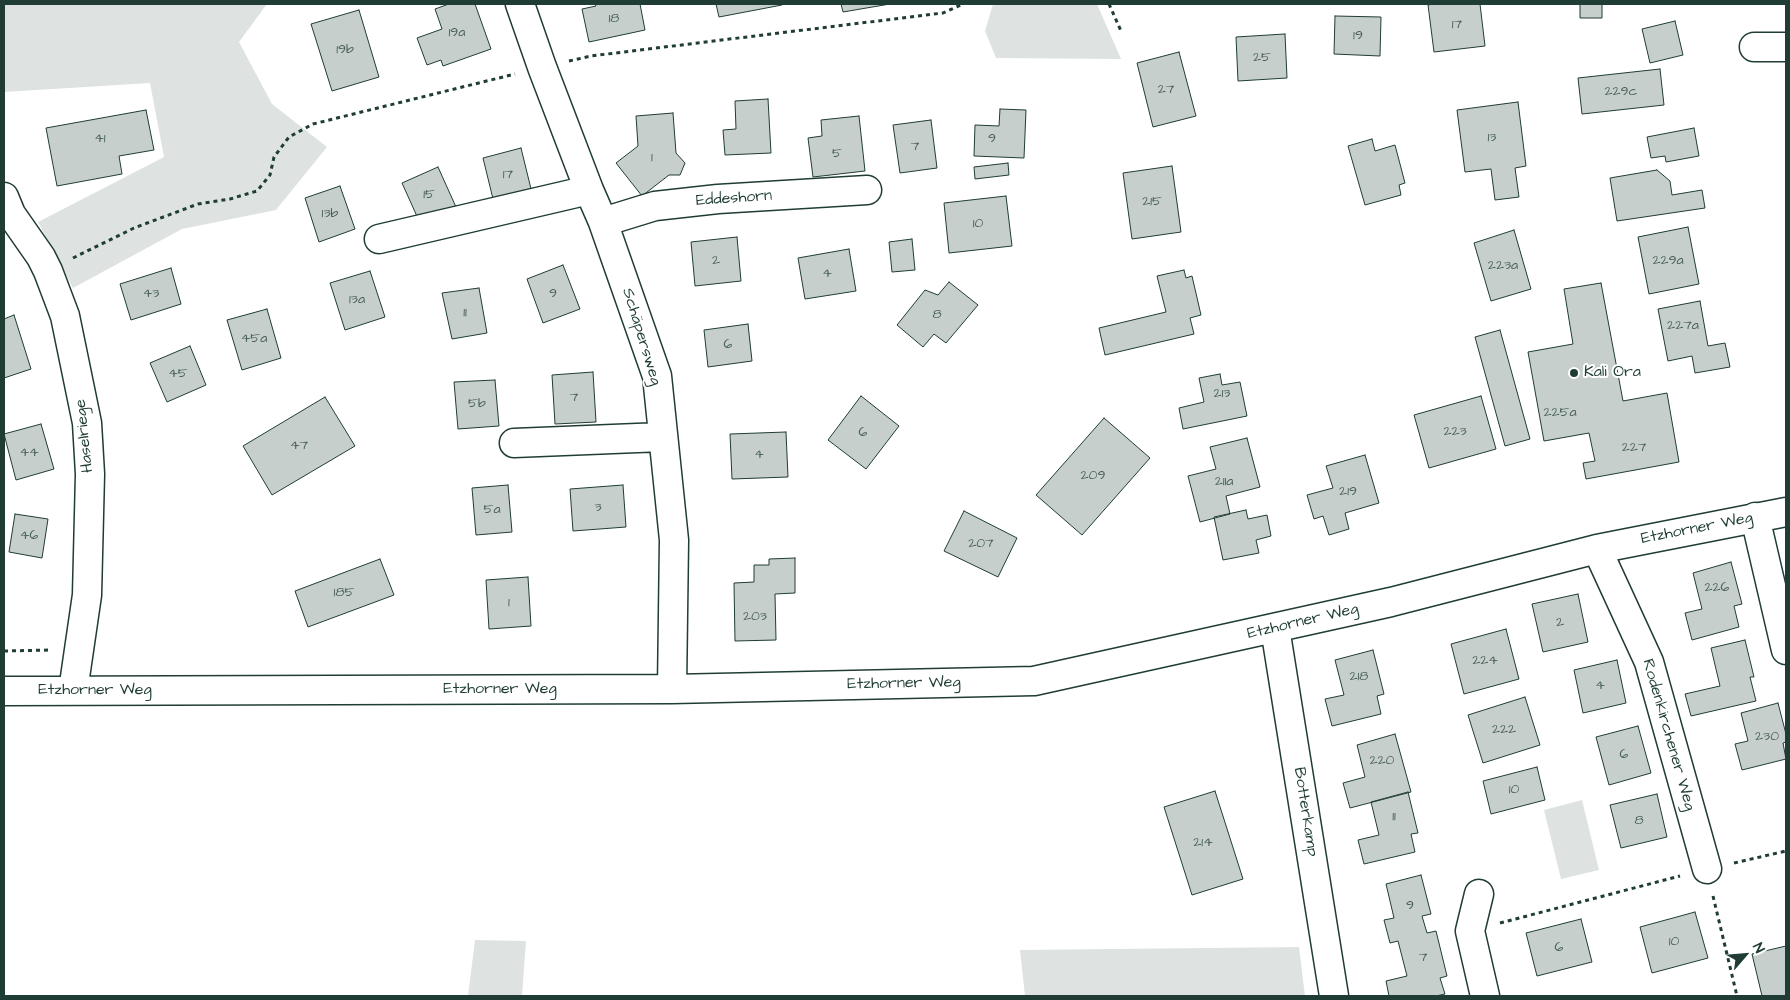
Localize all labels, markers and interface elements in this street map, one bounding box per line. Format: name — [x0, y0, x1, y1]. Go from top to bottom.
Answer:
house number: 18 — [609, 11, 619, 27]
house number: 17 — [1452, 17, 1462, 33]
house number: 19a — [449, 25, 465, 41]
house number: 19 — [1353, 28, 1363, 44]
house number: 19b — [336, 42, 354, 58]
house number: 25 — [1253, 50, 1271, 66]
house number: 27 — [1158, 82, 1174, 98]
house number: 229c — [1605, 84, 1637, 100]
house number: 13 — [1488, 130, 1496, 146]
house number: 41 — [94, 131, 106, 147]
house number: 9 — [988, 131, 996, 147]
house number: 7 — [911, 139, 919, 155]
house number: 5 — [832, 146, 842, 162]
house number: 1 — [651, 150, 653, 166]
house number: 17 — [503, 167, 513, 183]
house number: 15 — [423, 187, 435, 203]
street label: Eddeshorn — [695, 187, 773, 211]
house number: 215 — [1142, 194, 1162, 210]
house number: 13b — [322, 206, 338, 222]
house number: 10 — [973, 216, 983, 232]
house number: 2 — [712, 253, 720, 269]
house number: 229a — [1652, 253, 1684, 269]
house number: 223a — [1488, 258, 1518, 274]
house number: 4 — [822, 266, 832, 282]
house number: 43 — [143, 286, 159, 302]
house number: 9 — [549, 286, 557, 302]
street label: Schäpersweg — [617, 286, 665, 388]
house number: 13a — [349, 292, 365, 308]
house number: 11 — [463, 305, 467, 321]
house number: 8 — [932, 307, 942, 323]
house number: 227a — [1667, 318, 1699, 334]
house number: 45a — [241, 331, 267, 347]
house number: 6 — [724, 337, 732, 353]
place label: Kali Ora — [1584, 363, 1641, 383]
house number: 45 — [168, 366, 188, 382]
marker: Kali Ora — [1568, 367, 1580, 379]
house number: 213 — [1214, 386, 1230, 402]
house number: 7 — [570, 390, 578, 406]
house number: 5b — [468, 396, 486, 412]
street label: Haselriege — [72, 398, 98, 474]
house number: 225a — [1543, 405, 1577, 421]
house number: 223 — [1443, 424, 1467, 440]
house number: 6 — [859, 425, 867, 441]
house number: 47 — [290, 438, 308, 454]
house number: 227 — [1622, 440, 1646, 456]
house number: 44 — [19, 445, 39, 461]
house number: 4 — [754, 447, 764, 463]
house number: 209 — [1081, 468, 1105, 484]
house number: 211a — [1215, 474, 1233, 490]
house number: 219 — [1339, 484, 1357, 500]
house number: 3 — [594, 500, 602, 516]
house number: 5a — [483, 502, 501, 518]
street label: Etzhorner Weg — [1639, 509, 1755, 549]
house number: 46 — [20, 528, 38, 544]
house number: 207 — [968, 536, 994, 552]
house number: 226 — [1705, 580, 1729, 596]
house number: 185 — [334, 585, 354, 601]
house number: 1 — [508, 595, 510, 611]
street label: Etzhorner Weg — [1246, 600, 1360, 644]
house number: 203 — [743, 609, 767, 625]
house number: 2 — [1556, 615, 1564, 631]
house number: 224 — [1472, 653, 1498, 669]
street label: Rodenkirchener Weg — [1637, 657, 1699, 813]
house number: 218 — [1350, 669, 1368, 685]
street label: Etzhorner Weg — [847, 673, 961, 695]
house number: 4 — [1595, 678, 1605, 694]
street label: Etzhorner Weg — [443, 680, 557, 700]
street label: Etzhorner Weg — [38, 681, 152, 701]
house number: 222 — [1492, 722, 1516, 738]
house number: 230 — [1755, 729, 1779, 745]
house number: 6 — [1620, 747, 1628, 763]
house number: 220 — [1370, 753, 1394, 769]
street label: Botterkamp — [1288, 766, 1322, 858]
house number: 10 — [1509, 782, 1519, 798]
house number: 11 — [1392, 809, 1396, 825]
house number: 8 — [1634, 813, 1644, 829]
house number: 214 — [1193, 835, 1213, 851]
house number: 9 — [1406, 898, 1414, 914]
north arrow — [1720, 930, 1770, 980]
house number: 10 — [1669, 934, 1679, 950]
house number: 6 — [1555, 940, 1563, 956]
text: N — [1747, 940, 1769, 957]
house number: 7 — [1419, 950, 1427, 966]

